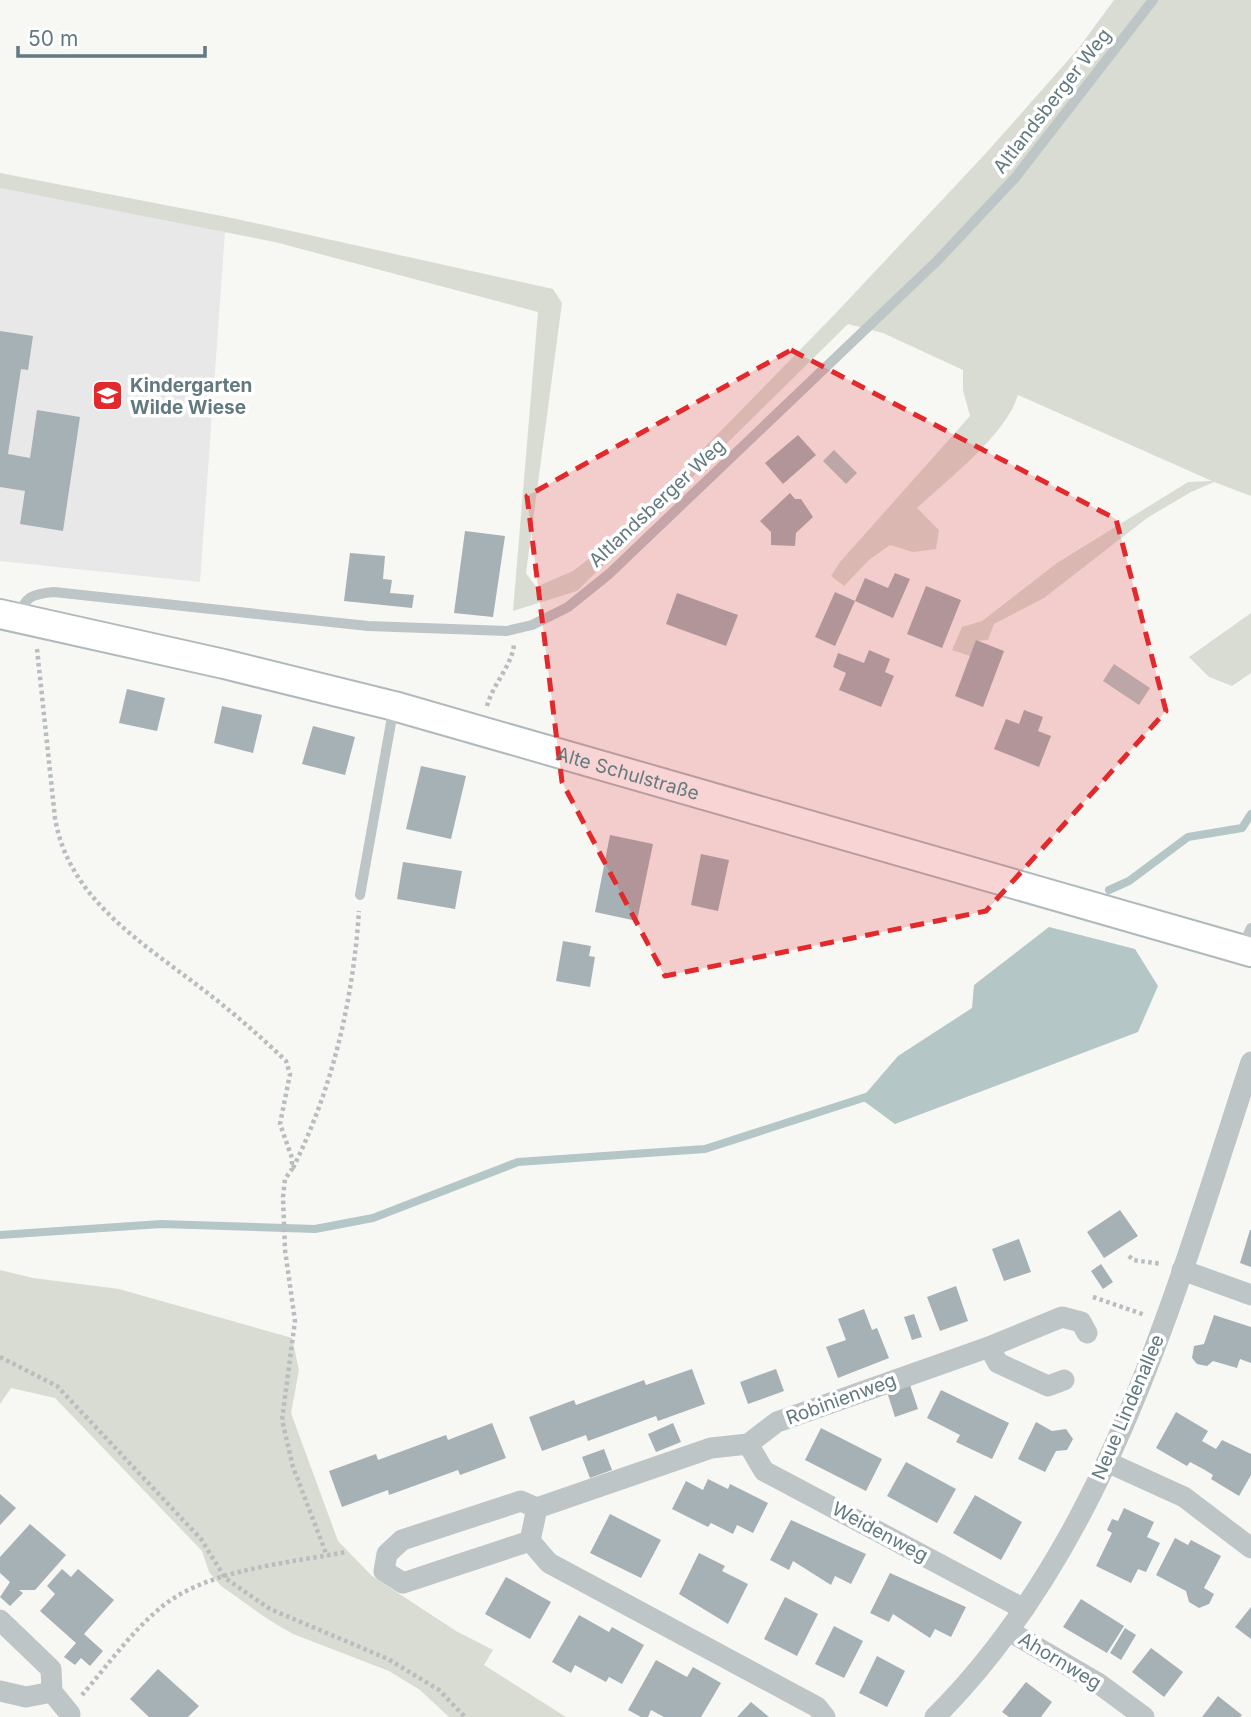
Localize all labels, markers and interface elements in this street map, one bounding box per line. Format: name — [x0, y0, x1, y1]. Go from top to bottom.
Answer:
scale bar — [18, 14, 205, 58]
street label: Altlandsberger Weg — [988, 24, 1116, 178]
text: 50 m — [28, 26, 78, 51]
place label: Kindergarten Wilde Wiese — [130, 374, 252, 419]
school or university icon: Kindergarten Wilde Wiese — [90, 379, 124, 413]
street label: Altlandsberger Weg — [584, 434, 730, 572]
street label: Alte Schulstraße — [554, 742, 702, 805]
street label: Neue Lindenallee — [1087, 1331, 1169, 1483]
street label: Robinienweg — [783, 1368, 899, 1430]
street label: Weidenweg — [828, 1497, 932, 1567]
street label: Ahornweg — [1014, 1627, 1106, 1695]

